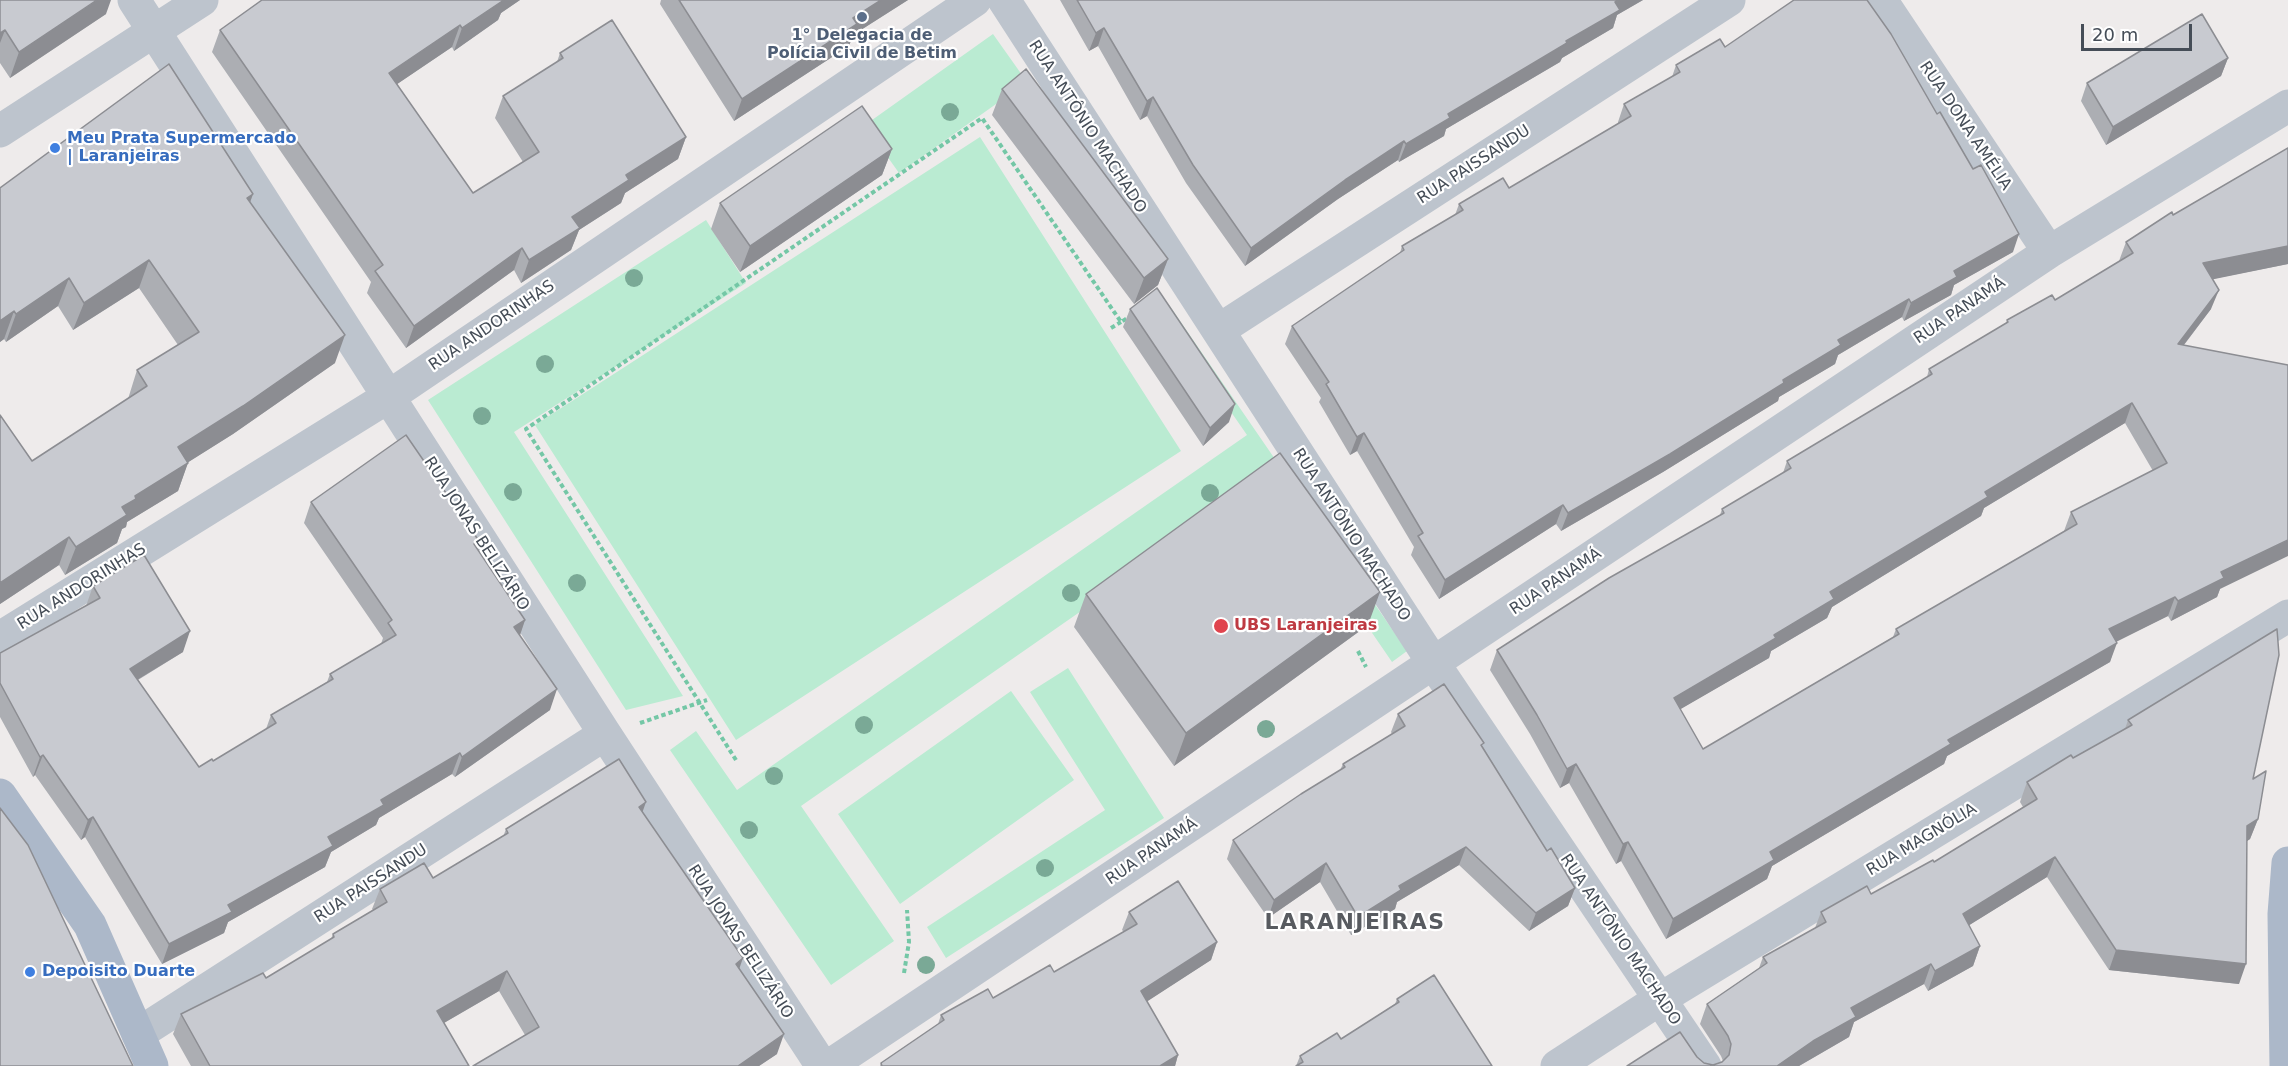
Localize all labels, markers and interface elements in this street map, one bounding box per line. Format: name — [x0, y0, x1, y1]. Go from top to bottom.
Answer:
marker: 1° Delegacia de Polícia Civil de Betim — [855, 10, 869, 24]
scale bar — [2084, 12, 2195, 50]
text: 20 m — [2092, 24, 2138, 45]
place label: 1° Delegacia de Polícia Civil de Betim — [767, 26, 957, 64]
street label: RUA ANTÔNIO MACHADO — [1024, 37, 1150, 217]
street label: RUA DONA AMÉLIA — [1915, 58, 2015, 194]
street label: RUA PAISSANDU — [1414, 121, 1534, 209]
place label: Meu Prata Supermercado | Laranjeiras — [67, 129, 296, 167]
marker: Meu Prata Supermercado | Laranjeiras — [48, 141, 62, 155]
street label: RUA PANAMÁ — [1911, 273, 2009, 349]
street label: RUA ANDORINHAS — [425, 277, 559, 375]
street label: RUA ANTÔNIO MACHADO — [1288, 445, 1414, 625]
street label: RUA JONAS BELIZÁRIO — [419, 454, 533, 614]
street label: RUA ANDORINHAS — [14, 540, 150, 634]
street label: RUA PANAMÁ — [1507, 544, 1605, 620]
place label: UBS Laranjeiras — [1234, 616, 1377, 636]
marker: UBS Laranjeiras — [1212, 617, 1230, 635]
street label: RUA MAGNÓLIA — [1864, 800, 1980, 880]
street label: RUA PANAMÁ — [1103, 814, 1201, 890]
street label: RUA PAISSANDU — [311, 840, 431, 928]
street label: RUA ANTÔNIO MACHADO — [1556, 851, 1684, 1029]
street label: RUA JONAS BELIZÁRIO — [683, 862, 797, 1022]
district label: LARANJEIRAS — [1264, 910, 1446, 936]
place label: Depoisito Duarte — [42, 962, 195, 982]
marker: Depoisito Duarte — [23, 965, 37, 979]

